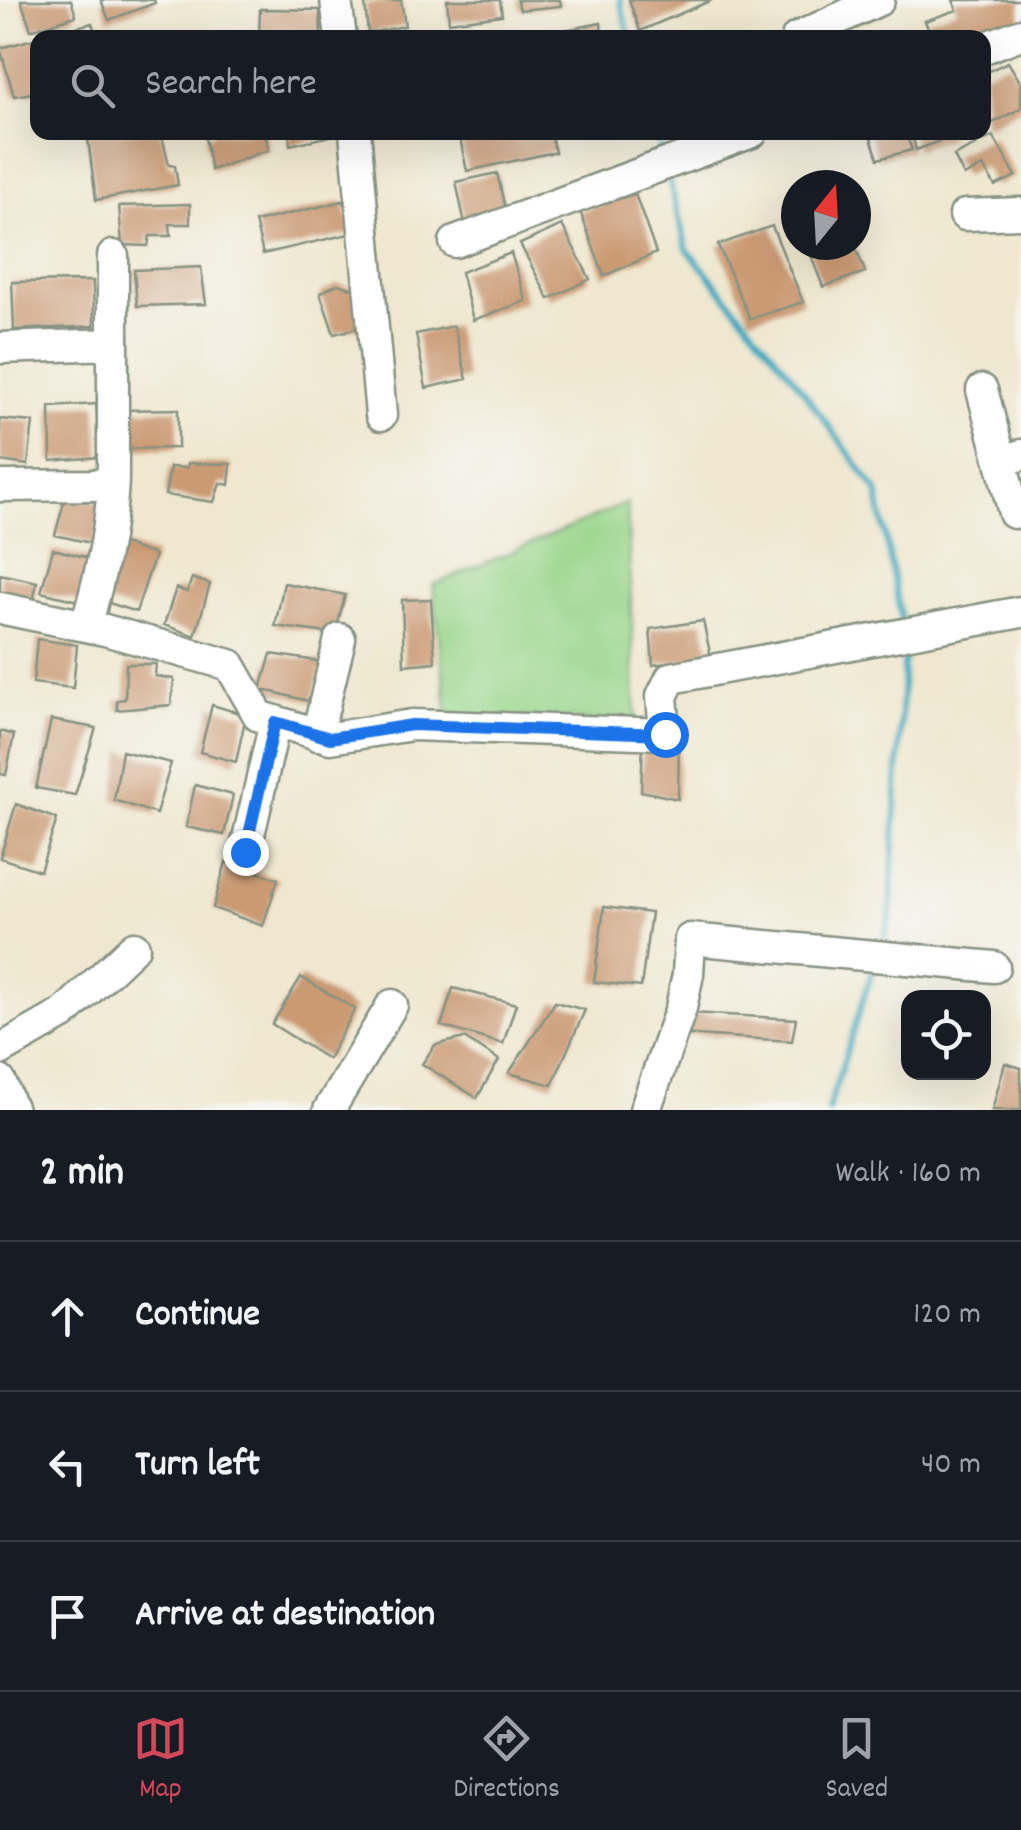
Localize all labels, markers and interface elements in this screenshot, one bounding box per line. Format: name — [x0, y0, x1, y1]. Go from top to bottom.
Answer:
search box — [30, 30, 991, 140]
icon: search — [65, 58, 120, 113]
text: Search here — [145, 58, 317, 113]
north arrow — [781, 170, 871, 260]
route start — [643, 712, 689, 758]
route end — [223, 830, 269, 876]
map controls — [901, 990, 991, 1080]
button: locate — [901, 990, 991, 1080]
text: 2 min — [40, 1145, 124, 1205]
text: Walk · 160 m — [835, 1152, 981, 1198]
icon: ahead — [40, 1289, 95, 1344]
text: Continue — [135, 1289, 260, 1344]
text: 120 m — [913, 1293, 981, 1339]
icon: left — [40, 1439, 95, 1494]
text: Turn left — [135, 1439, 260, 1494]
text: 40 m — [921, 1443, 981, 1489]
icon: arrive — [40, 1589, 95, 1644]
text: Arrive at destination — [135, 1589, 435, 1644]
tab: Map — [133, 1711, 188, 1811]
tab: Directions — [454, 1711, 560, 1811]
tab: Saved — [826, 1711, 888, 1811]

